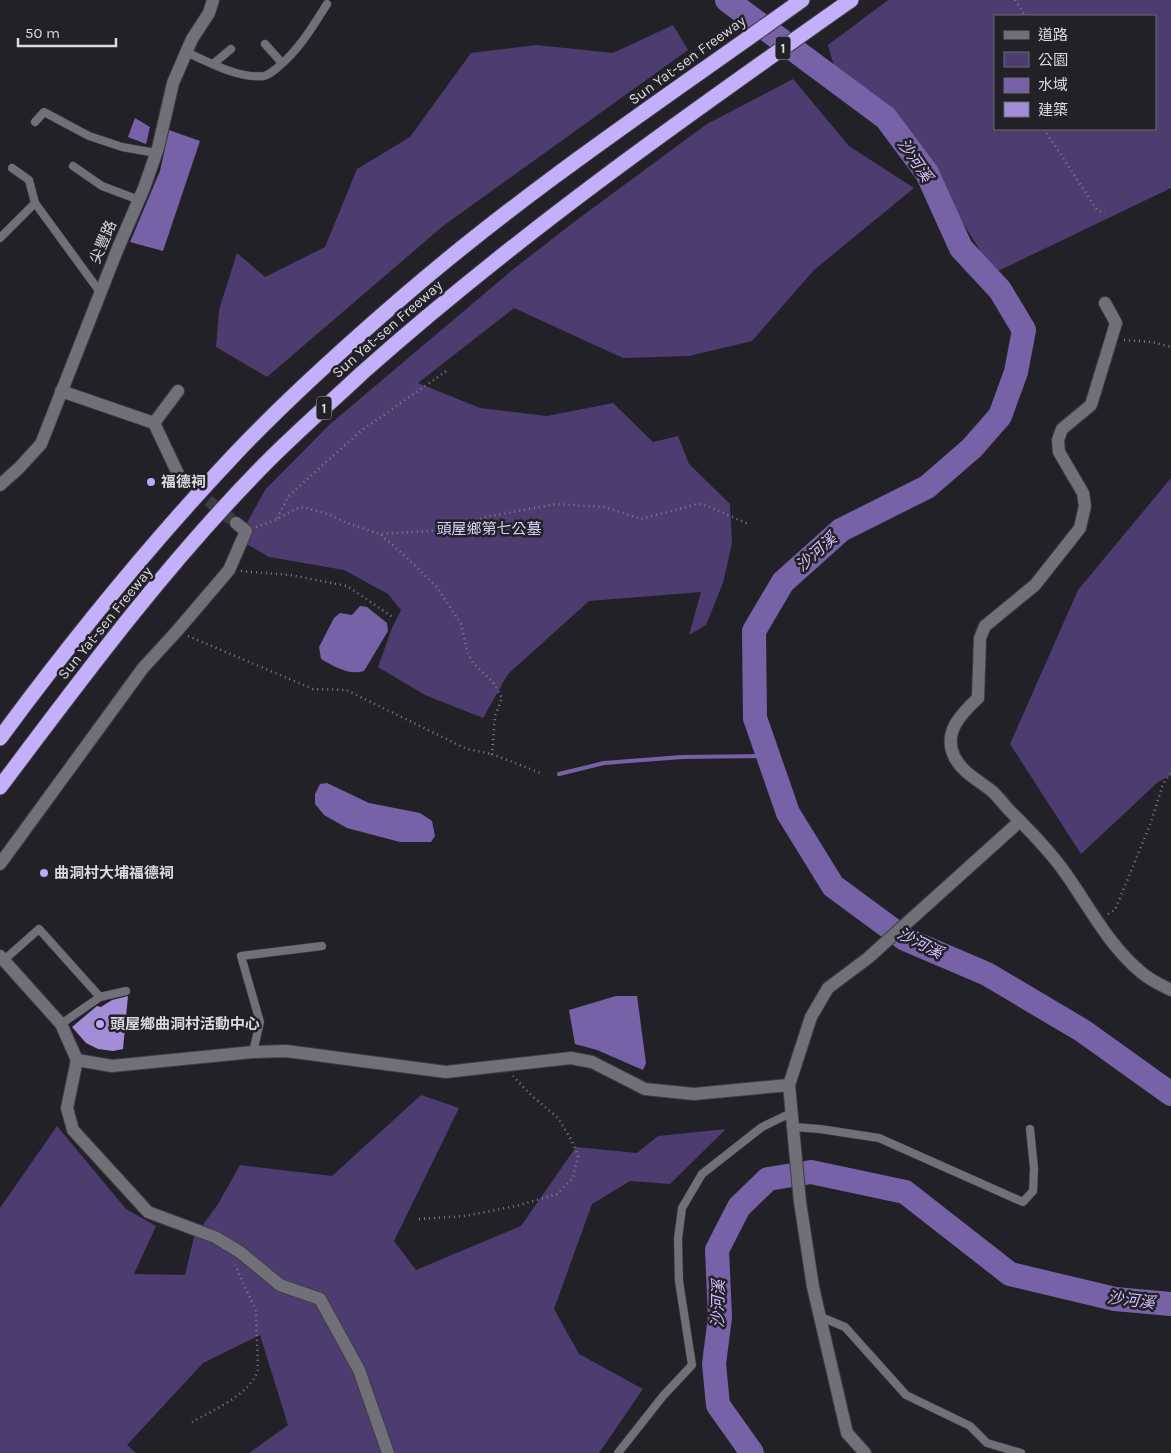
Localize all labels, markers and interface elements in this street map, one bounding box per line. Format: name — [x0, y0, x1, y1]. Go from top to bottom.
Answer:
street label: Sun Yat-sen Freeway — [625, 12, 749, 108]
scale bar — [18, 15, 115, 47]
legend — [994, 15, 1156, 130]
text: 50 m — [25, 24, 60, 42]
text: 道路 — [1038, 26, 1068, 44]
road number: 1 — [776, 36, 790, 59]
text: 公園 — [1038, 51, 1068, 69]
text: 水域 — [1038, 76, 1068, 94]
text: 建築 — [1038, 101, 1068, 119]
water label: 沙河溪 — [894, 135, 937, 187]
street label: 尖豐路 — [86, 218, 120, 266]
street label: Sun Yat-sen Freeway — [328, 276, 446, 382]
road number: 1 — [316, 396, 332, 419]
place label: 福德祠 — [161, 473, 206, 491]
marker: 福德祠 — [145, 476, 157, 488]
park label: 頭屋鄉第七公墓 — [436, 520, 542, 538]
water label: 沙河溪 — [792, 528, 842, 575]
street label: Sun Yat-sen Freeway — [54, 563, 156, 683]
place label: 曲洞村大埔福德祠 — [54, 864, 174, 882]
marker: 曲洞村大埔福德祠 — [38, 867, 50, 879]
water label: 沙河溪 — [894, 924, 947, 963]
place label: 頭屋鄉曲洞村活動中心 — [110, 1015, 260, 1033]
marker: 頭屋鄉曲洞村活動中心 — [94, 1018, 106, 1030]
water label: 沙河溪 — [708, 1278, 728, 1328]
water label: 沙河溪 — [1106, 1288, 1158, 1313]

